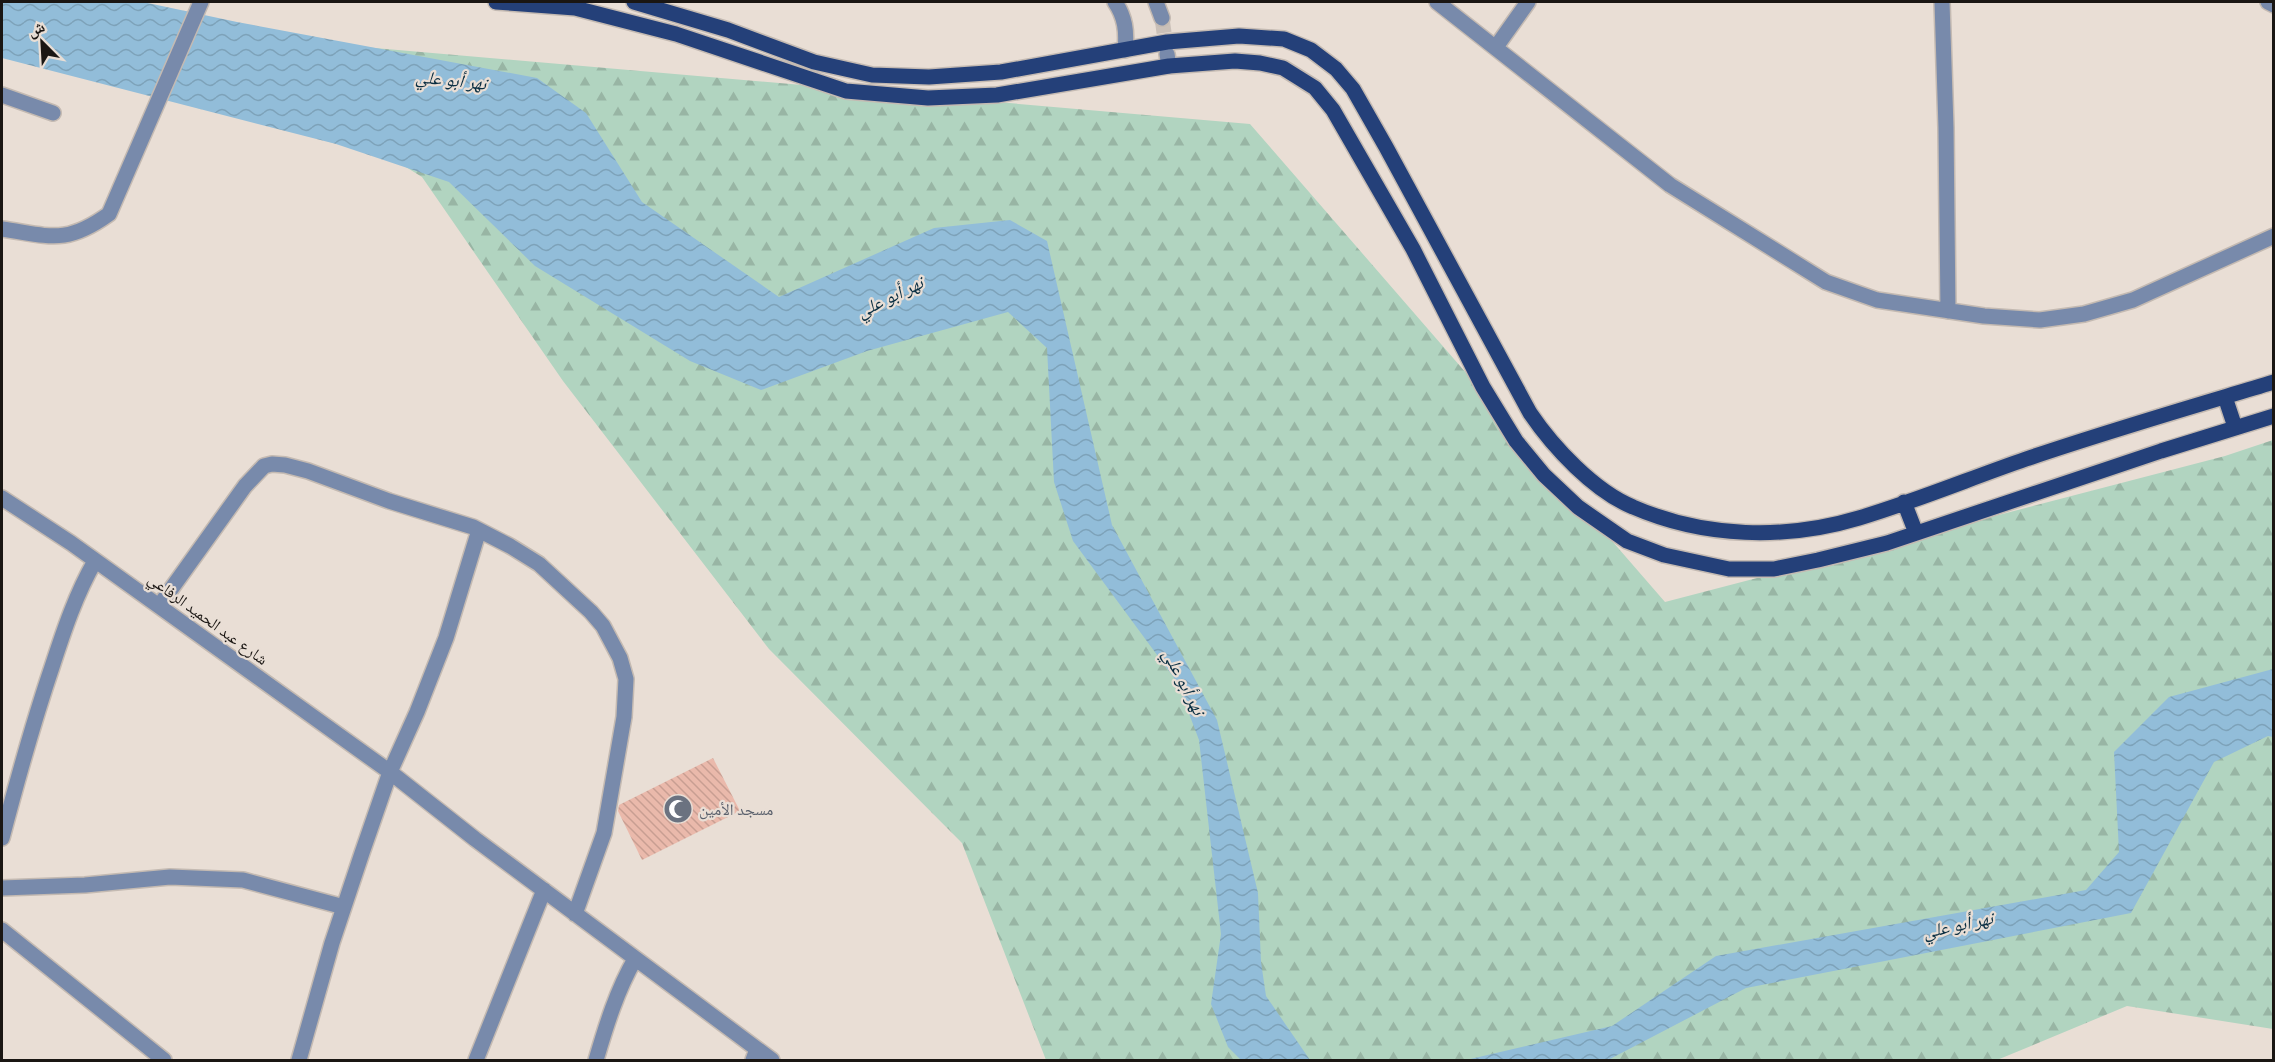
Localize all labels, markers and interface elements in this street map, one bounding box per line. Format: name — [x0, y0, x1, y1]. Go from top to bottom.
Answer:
north arrow — [12, 12, 72, 72]
text: ش — [24, 17, 48, 41]
water label: نهر أبو علي — [414, 65, 491, 99]
water label: نهر أبو علي — [853, 270, 931, 326]
street label: شارع عبد الحميد الرفاعي — [143, 569, 272, 671]
water label: نهر أبو علي — [1155, 645, 1211, 723]
mosque icon: مسجد الأمين — [662, 793, 694, 825]
place label: مسجد الأمين — [699, 800, 773, 820]
water label: نهر أبو علي — [1921, 906, 1999, 947]

